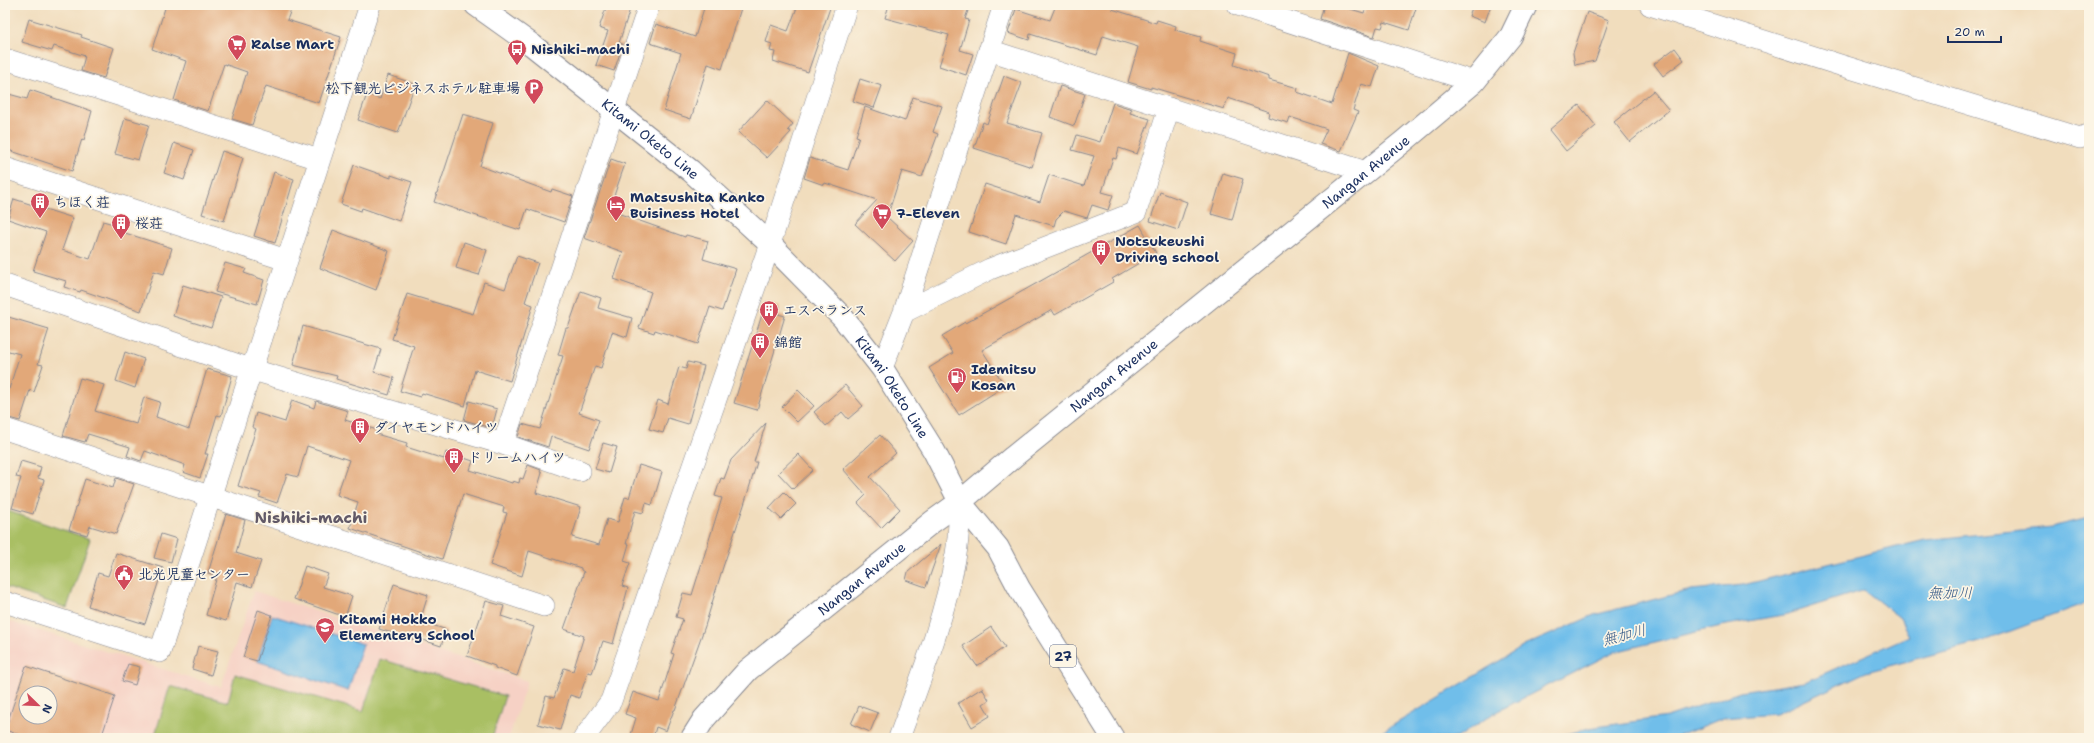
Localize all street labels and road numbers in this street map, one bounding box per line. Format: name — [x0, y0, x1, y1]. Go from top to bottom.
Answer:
street label: Kitami Oketo Line — [598, 95, 703, 183]
street label: Nangan Avenue — [1318, 131, 1413, 213]
street label: Kitami Oketo Line — [851, 332, 933, 442]
street label: Nangan Avenue — [1066, 335, 1161, 416]
street label: Nangan Avenue — [814, 538, 909, 619]
road number: 27 — [1050, 645, 1076, 667]

